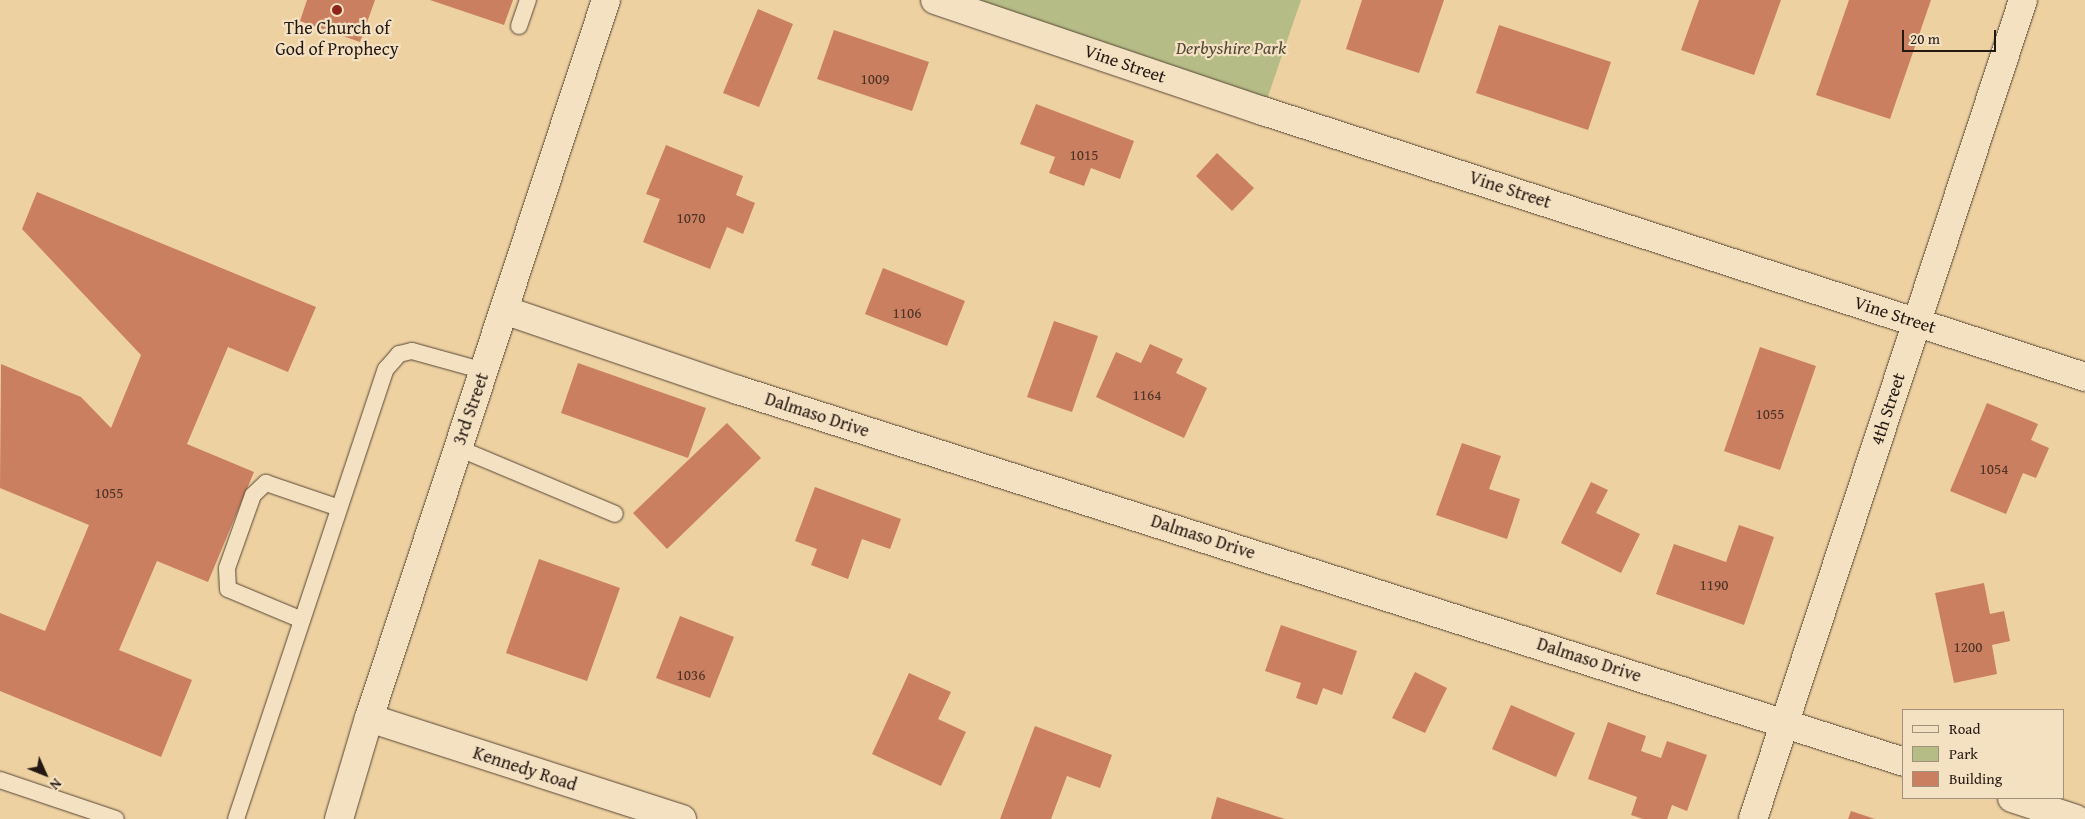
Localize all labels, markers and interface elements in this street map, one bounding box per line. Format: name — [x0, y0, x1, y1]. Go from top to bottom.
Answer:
marker: The Church of God of Prophecy — [331, 4, 343, 16]
place label: The Church of God of Prophecy — [275, 18, 399, 60]
scale bar — [1905, 20, 1999, 52]
text: 20 m — [1910, 28, 1940, 49]
park label: Derbyshire Park — [1176, 37, 1286, 59]
street label: Vine Street — [1081, 40, 1169, 88]
house number: 1009 — [861, 70, 889, 88]
house number: 1015 — [1070, 146, 1098, 164]
street label: Vine Street — [1466, 167, 1554, 213]
house number: 1070 — [677, 209, 705, 227]
street label: Vine Street — [1851, 292, 1939, 338]
house number: 1106 — [893, 304, 921, 322]
street label: 3rd Street — [449, 370, 493, 448]
street label: 4th Street — [1866, 370, 1910, 448]
house number: 1164 — [1133, 386, 1161, 404]
street label: Dalmaso Drive — [762, 388, 872, 442]
house number: 1055 — [1756, 405, 1784, 423]
house number: 1054 — [1980, 460, 2008, 478]
house number: 1055 — [95, 484, 123, 502]
street label: Dalmaso Drive — [1148, 510, 1258, 564]
house number: 1190 — [1700, 576, 1728, 594]
street label: Dalmaso Drive — [1534, 633, 1644, 687]
house number: 1200 — [1954, 638, 1982, 656]
house number: 1036 — [677, 666, 705, 684]
legend — [1902, 709, 2065, 799]
text: Road — [1949, 718, 1980, 739]
street label: Kennedy Road — [470, 742, 580, 796]
text: Park — [1949, 743, 1978, 764]
north arrow — [20, 749, 70, 799]
text: Building — [1949, 768, 2002, 789]
text: N — [45, 774, 66, 795]

